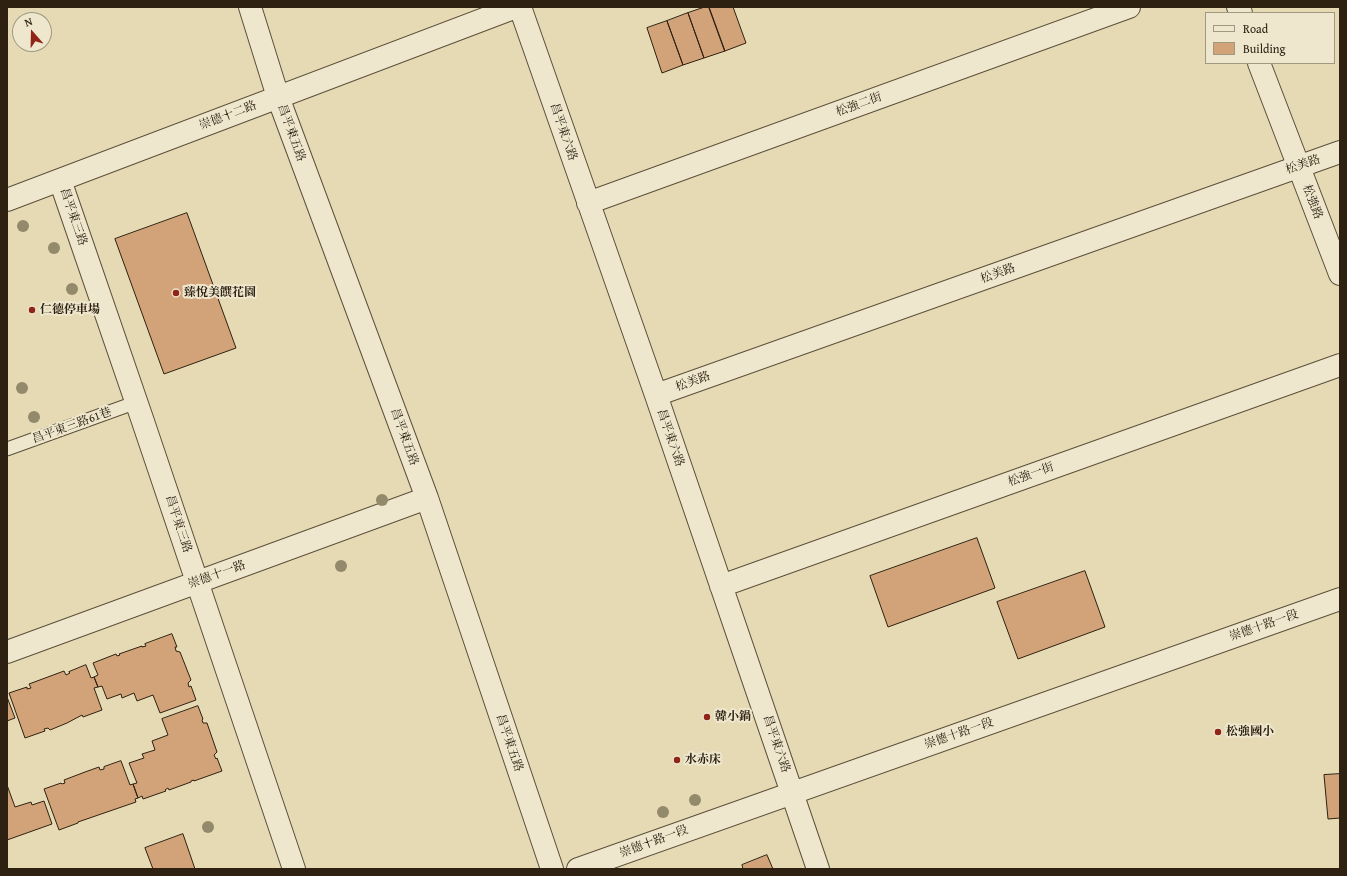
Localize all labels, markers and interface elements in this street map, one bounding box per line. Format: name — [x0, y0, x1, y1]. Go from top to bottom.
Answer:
north arrow — [12, 12, 52, 52]
legend — [1205, 12, 1335, 64]
text: N — [22, 13, 34, 30]
text: Road — [1243, 20, 1268, 37]
text: Building — [1243, 40, 1286, 57]
street label: 松強二街 — [834, 90, 884, 120]
street label: 崇德十二路 — [197, 99, 259, 133]
street label: 昌平東六路 — [546, 101, 580, 163]
street label: 昌平東五路 — [274, 102, 308, 164]
street label: 松美路 — [1284, 152, 1322, 178]
street label: 松強路 — [1299, 183, 1325, 221]
street label: 昌平東三路 — [56, 186, 90, 248]
street label: 松美路 — [979, 261, 1017, 287]
place label: 臻悅美饌花園 — [184, 286, 256, 300]
marker: 臻悅美饌花園 — [171, 288, 181, 298]
place label: 仁德停車場 — [40, 303, 100, 317]
marker: 仁德停車場 — [27, 305, 37, 315]
street label: 松美路 — [674, 369, 712, 395]
street label: 昌平東三路61巷 — [30, 405, 114, 447]
street label: 昌平東五路 — [387, 406, 421, 468]
street label: 昌平東六路 — [653, 407, 687, 469]
street label: 松強一街 — [1006, 460, 1056, 490]
street label: 昌平東三路 — [162, 493, 194, 555]
street label: 崇德十一路 — [186, 558, 248, 592]
street label: 崇德十路一段 — [1228, 607, 1300, 645]
place label: 韓小鍋 — [715, 710, 751, 724]
street label: 昌平東五路 — [492, 712, 526, 774]
marker: 韓小鍋 — [702, 712, 712, 722]
street label: 昌平東六路 — [759, 713, 793, 775]
street label: 崇德十路一段 — [923, 715, 995, 753]
place label: 松強國小 — [1226, 725, 1274, 739]
marker: 松強國小 — [1213, 727, 1223, 737]
place label: 水赤床 — [685, 753, 721, 767]
marker: 水赤床 — [672, 755, 682, 765]
street label: 崇德十路一段 — [618, 823, 690, 861]

